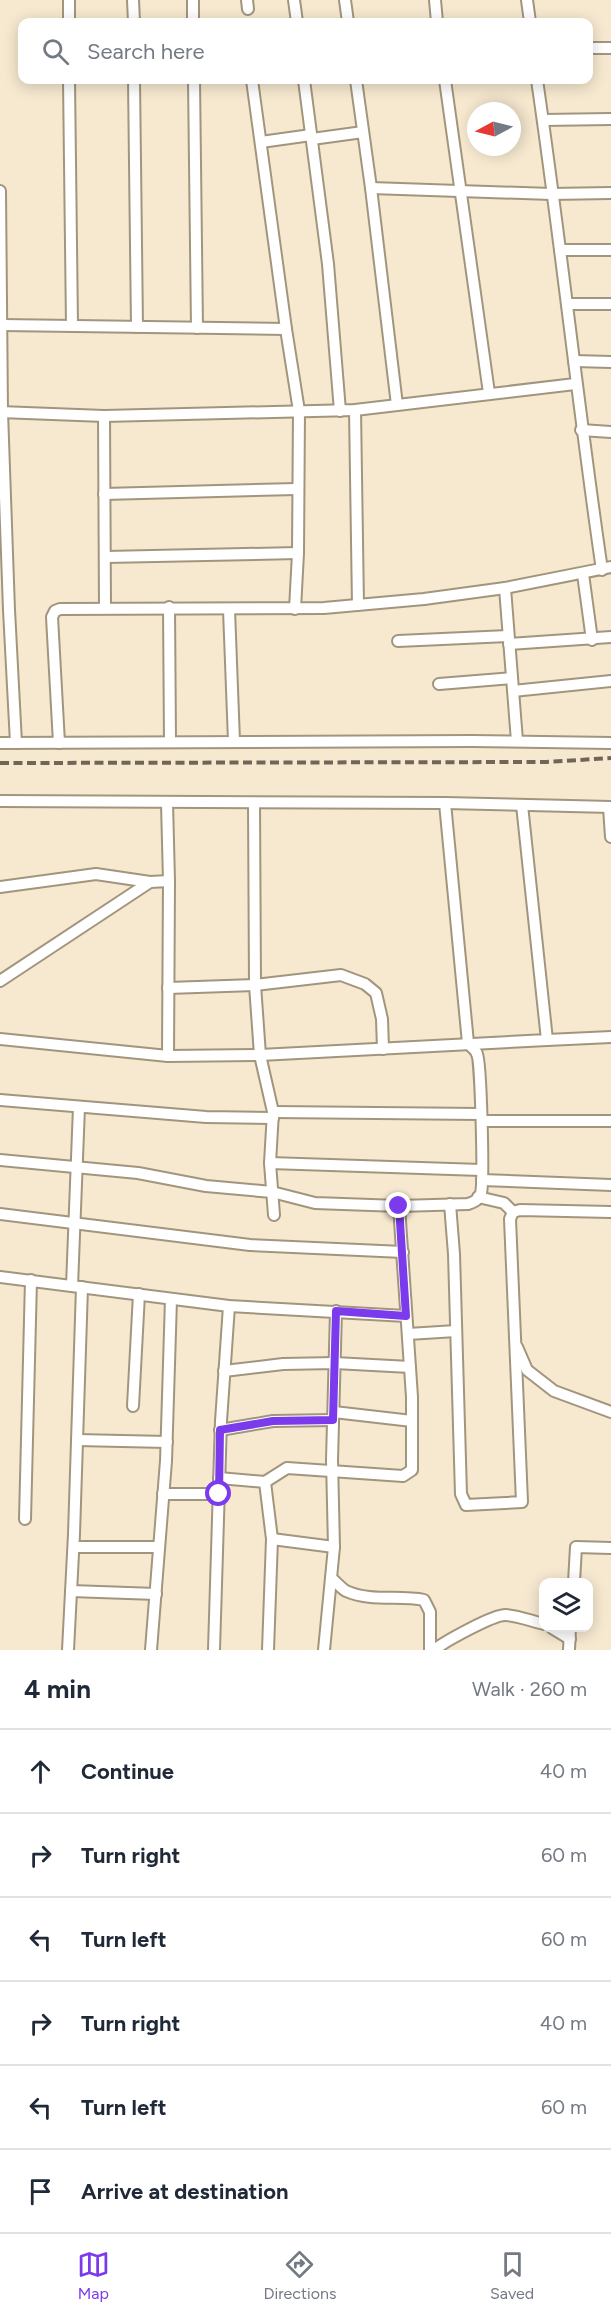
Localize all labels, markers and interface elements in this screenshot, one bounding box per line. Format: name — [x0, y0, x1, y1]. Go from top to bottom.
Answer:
search box — [18, 18, 593, 84]
icon: search — [39, 35, 72, 68]
text: Search here — [87, 38, 205, 65]
north arrow — [467, 102, 521, 156]
route end — [385, 1192, 411, 1218]
route start — [205, 1480, 231, 1506]
map controls — [539, 1578, 593, 1632]
button: layers — [539, 1578, 593, 1632]
text: 4 min — [24, 1673, 91, 1705]
text: Walk · 260 m — [472, 1677, 587, 1701]
icon: ahead — [24, 1755, 57, 1788]
text: Continue — [81, 1758, 174, 1785]
text: 40 m — [540, 1759, 587, 1783]
icon: right — [24, 1839, 57, 1872]
text: Turn right — [81, 1842, 180, 1869]
text: 60 m — [541, 1843, 587, 1867]
icon: left — [24, 1923, 57, 1956]
text: Turn left — [81, 1926, 167, 1953]
text: 60 m — [541, 1927, 587, 1951]
icon: right — [24, 2007, 57, 2040]
text: Turn right — [81, 2010, 180, 2037]
text: 40 m — [540, 2011, 587, 2035]
icon: left — [24, 2091, 57, 2124]
text: Turn left — [81, 2094, 167, 2121]
text: 60 m — [541, 2095, 587, 2119]
icon: arrive — [24, 2175, 57, 2208]
text: Arrive at destination — [81, 2178, 289, 2205]
tab: Map — [77, 2248, 110, 2303]
tab: Directions — [263, 2248, 336, 2303]
tab: Saved — [490, 2248, 534, 2303]

